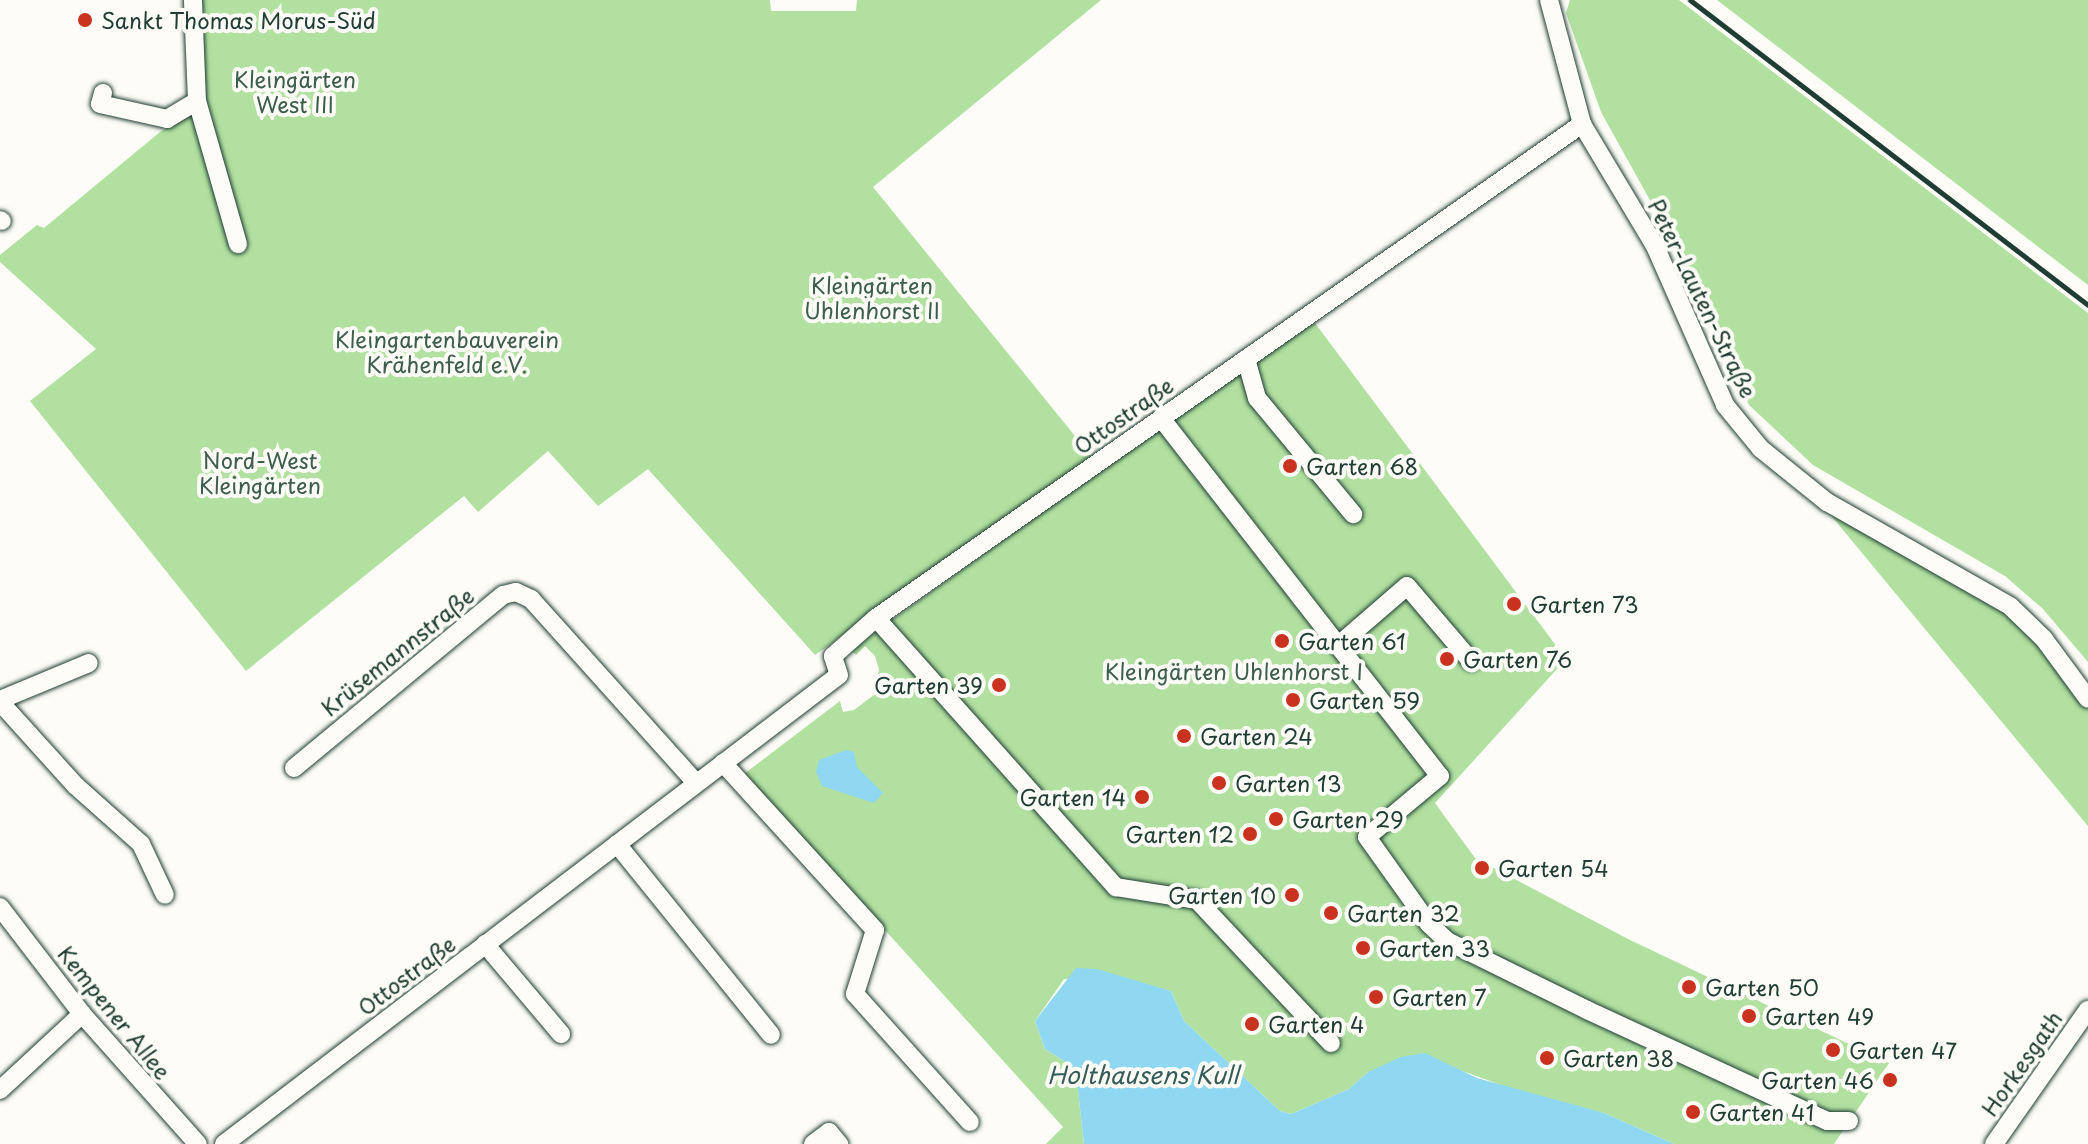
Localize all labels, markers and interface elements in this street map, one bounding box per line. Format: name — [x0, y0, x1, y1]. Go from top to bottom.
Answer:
place label: Sankt Thomas Morus-Süd — [101, 7, 377, 33]
marker: Sankt Thomas Morus-Süd — [76, 11, 94, 29]
park label: Kleingärten West III — [234, 65, 356, 116]
street label: Peter-Lauten-Straße — [1643, 194, 1763, 402]
park label: Kleingärten Uhlenhorst II — [803, 271, 941, 322]
park label: Kleingartenbauverein Krähenfeld e.V. — [335, 325, 559, 376]
street label: Ottostraße — [1068, 371, 1178, 459]
park label: Nord-West Kleingärten — [199, 446, 321, 498]
place label: Garten 68 — [1306, 453, 1418, 479]
marker: Garten 68 — [1281, 457, 1299, 475]
street label: Krüsemannstraße — [315, 581, 479, 721]
place label: Garten 73 — [1530, 591, 1639, 617]
marker: Garten 73 — [1505, 595, 1523, 613]
place label: Garten 61 — [1298, 628, 1405, 654]
marker: Garten 61 — [1273, 632, 1291, 650]
place label: Garten 76 — [1463, 646, 1572, 672]
marker: Garten 76 — [1438, 650, 1456, 668]
park label: Kleingärten Uhlenhorst I — [1104, 658, 1364, 684]
place label: Garten 39 — [873, 672, 983, 698]
marker: Garten 39 — [990, 676, 1008, 694]
place label: Garten 59 — [1309, 687, 1419, 713]
marker: Garten 59 — [1284, 691, 1302, 709]
place label: Garten 24 — [1200, 723, 1312, 749]
marker: Garten 24 — [1175, 727, 1193, 745]
place label: Garten 13 — [1235, 770, 1342, 796]
marker: Garten 13 — [1210, 774, 1228, 792]
place label: Garten 14 — [1019, 784, 1126, 810]
marker: Garten 14 — [1133, 788, 1151, 806]
place label: Garten 29 — [1292, 806, 1403, 832]
marker: Garten 29 — [1267, 810, 1285, 828]
place label: Garten 12 — [1126, 821, 1234, 847]
marker: Garten 12 — [1241, 825, 1259, 843]
place label: Garten 54 — [1498, 855, 1610, 881]
marker: Garten 54 — [1473, 859, 1491, 877]
place label: Garten 10 — [1167, 882, 1276, 908]
marker: Garten 10 — [1283, 886, 1301, 904]
place label: Garten 32 — [1347, 900, 1459, 926]
marker: Garten 32 — [1322, 904, 1340, 922]
street label: Ottostraße — [352, 930, 460, 1020]
place label: Garten 33 — [1379, 935, 1491, 961]
street label: Kempener Allee — [53, 939, 177, 1085]
marker: Garten 33 — [1354, 939, 1372, 957]
place label: Garten 50 — [1705, 974, 1818, 1000]
marker: Garten 50 — [1680, 978, 1698, 996]
place label: Garten 7 — [1392, 984, 1487, 1010]
marker: Garten 7 — [1367, 988, 1385, 1006]
place label: Garten 49 — [1765, 1003, 1875, 1029]
street label: Horkesgath — [1975, 1005, 2067, 1121]
marker: Garten 49 — [1740, 1007, 1758, 1025]
place label: Garten 4 — [1268, 1011, 1365, 1037]
marker: Garten 4 — [1243, 1015, 1261, 1033]
place label: Garten 47 — [1849, 1037, 1958, 1063]
marker: Garten 47 — [1824, 1041, 1842, 1059]
place label: Garten 38 — [1563, 1045, 1674, 1071]
marker: Garten 38 — [1538, 1049, 1556, 1067]
water label: Holthausens Kull — [1048, 1061, 1238, 1089]
place label: Garten 46 — [1761, 1067, 1874, 1093]
marker: Garten 46 — [1881, 1071, 1899, 1089]
place label: Garten 41 — [1709, 1099, 1815, 1125]
marker: Garten 41 — [1684, 1103, 1702, 1121]

